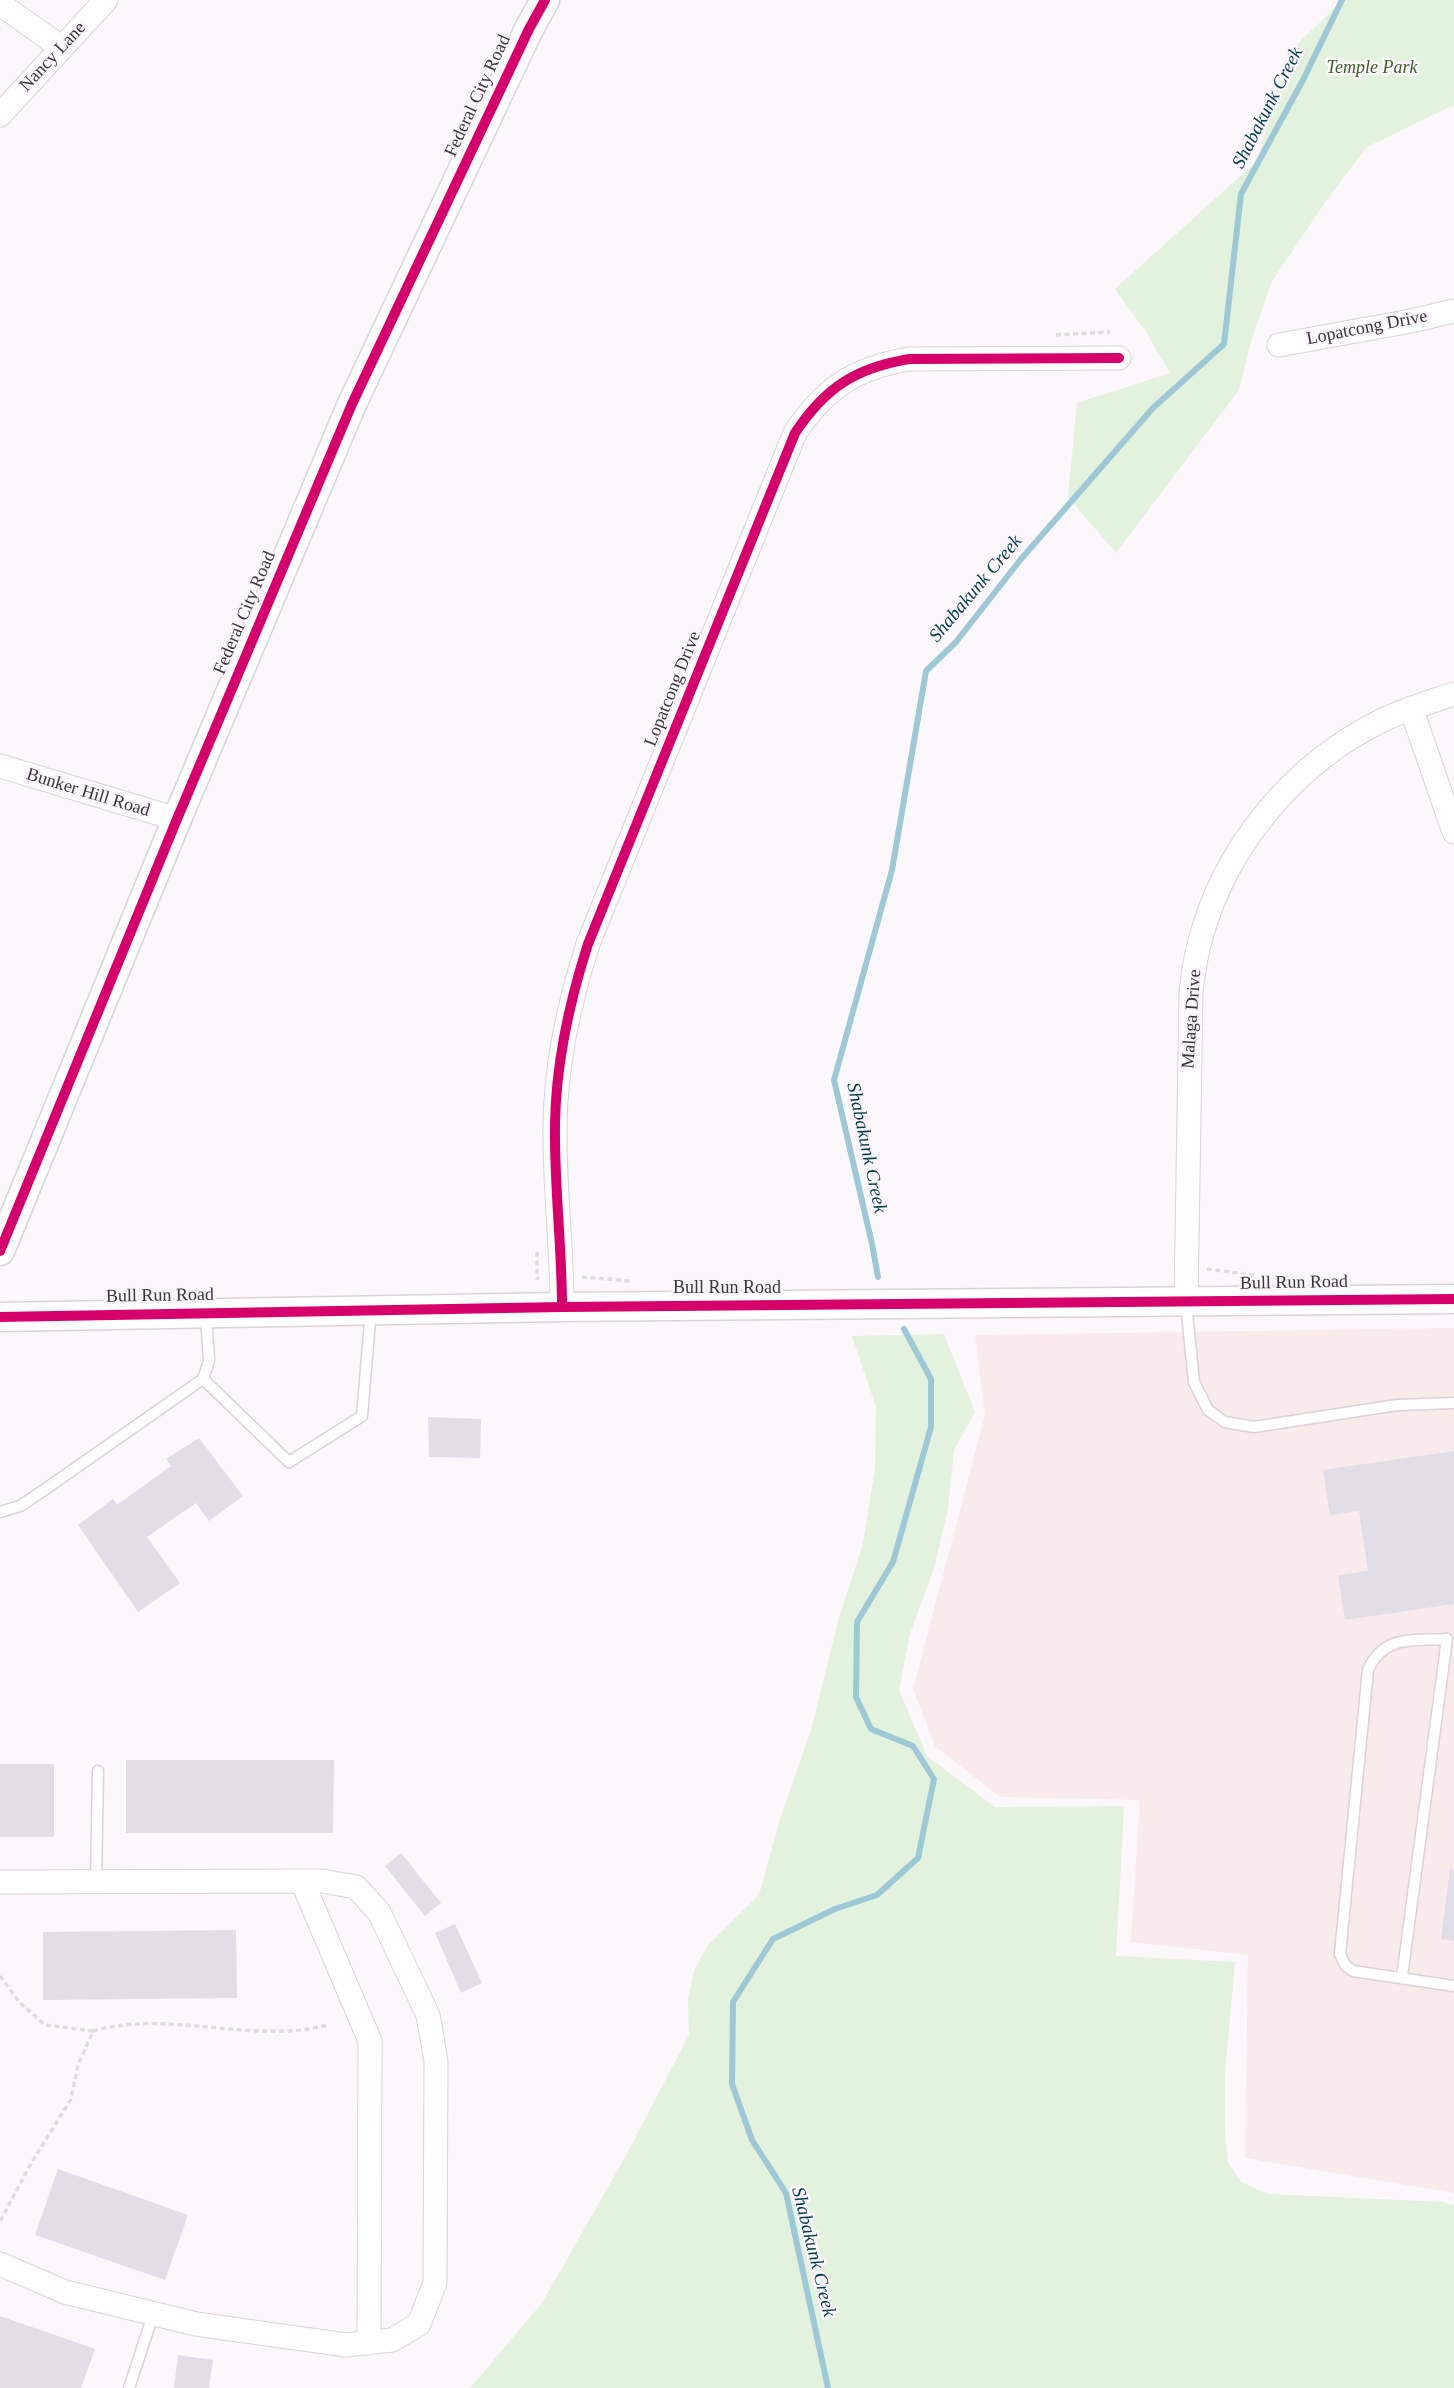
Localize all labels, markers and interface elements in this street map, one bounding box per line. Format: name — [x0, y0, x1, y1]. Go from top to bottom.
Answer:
street label: Nancy Lane — [15, 18, 91, 96]
street label: Federal City Road — [440, 32, 516, 160]
water label: Shabakunk Creek — [1228, 44, 1308, 172]
park label: Temple Park — [1327, 57, 1417, 79]
street label: Lopatcong Drive — [1305, 306, 1429, 350]
water label: Shabakunk Creek — [925, 531, 1027, 647]
street label: Federal City Road — [209, 548, 281, 678]
street label: Lopatcong Drive — [640, 628, 706, 750]
street label: Bunker Hill Road — [24, 764, 152, 822]
street label: Malaga Drive — [1178, 969, 1206, 1069]
water label: Shabakunk Creek — [841, 1081, 891, 1215]
street label: Bull Run Road — [1240, 1271, 1348, 1295]
street label: Bull Run Road — [673, 1277, 781, 1299]
street label: Bull Run Road — [106, 1284, 214, 1308]
water label: Shabakunk Creek — [786, 2185, 840, 2319]

